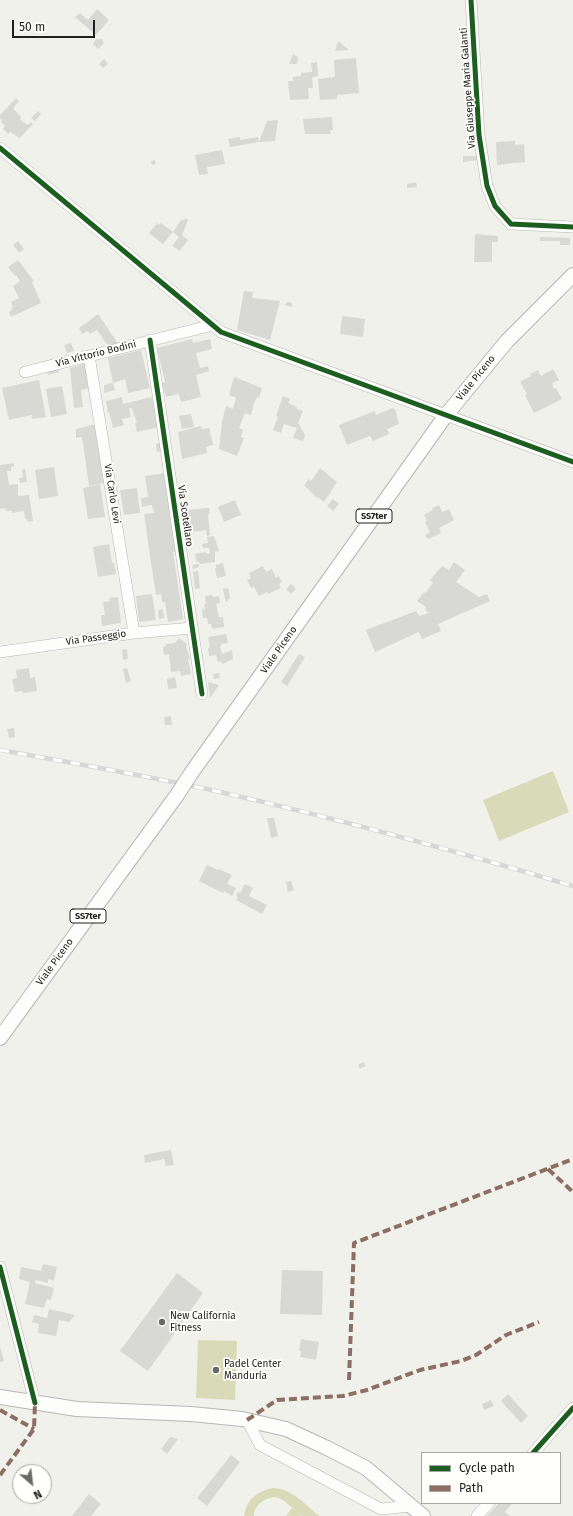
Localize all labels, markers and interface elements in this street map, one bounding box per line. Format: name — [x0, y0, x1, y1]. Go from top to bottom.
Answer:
scale bar — [14, 12, 97, 38]
text: 50 m — [19, 20, 45, 34]
street label: Via Giuseppe Maria Galanti — [458, 27, 478, 149]
street label: Via Vittorio Bodini — [55, 338, 137, 370]
street label: Viale Piceno — [454, 353, 498, 403]
street label: Via Carlo Levi — [101, 463, 123, 525]
street label: Via Scotellaro — [175, 485, 195, 547]
road number: SS7ter — [356, 509, 392, 523]
street label: Viale Piceno — [258, 624, 300, 676]
street label: Via Passeggio — [65, 628, 127, 648]
road number: SS7ter — [70, 909, 106, 923]
street label: Viale Piceno — [34, 936, 76, 988]
place label: New California Fitness — [170, 1310, 236, 1334]
marker: New California Fitness — [157, 1317, 167, 1327]
place label: Padel Center Manduria — [224, 1358, 281, 1382]
marker: Padel Center Manduria — [211, 1365, 221, 1375]
legend — [421, 1452, 561, 1504]
text: Cycle path — [459, 1461, 515, 1475]
north arrow — [12, 1464, 52, 1504]
text: Path — [459, 1481, 483, 1495]
text: N — [31, 1487, 44, 1502]

